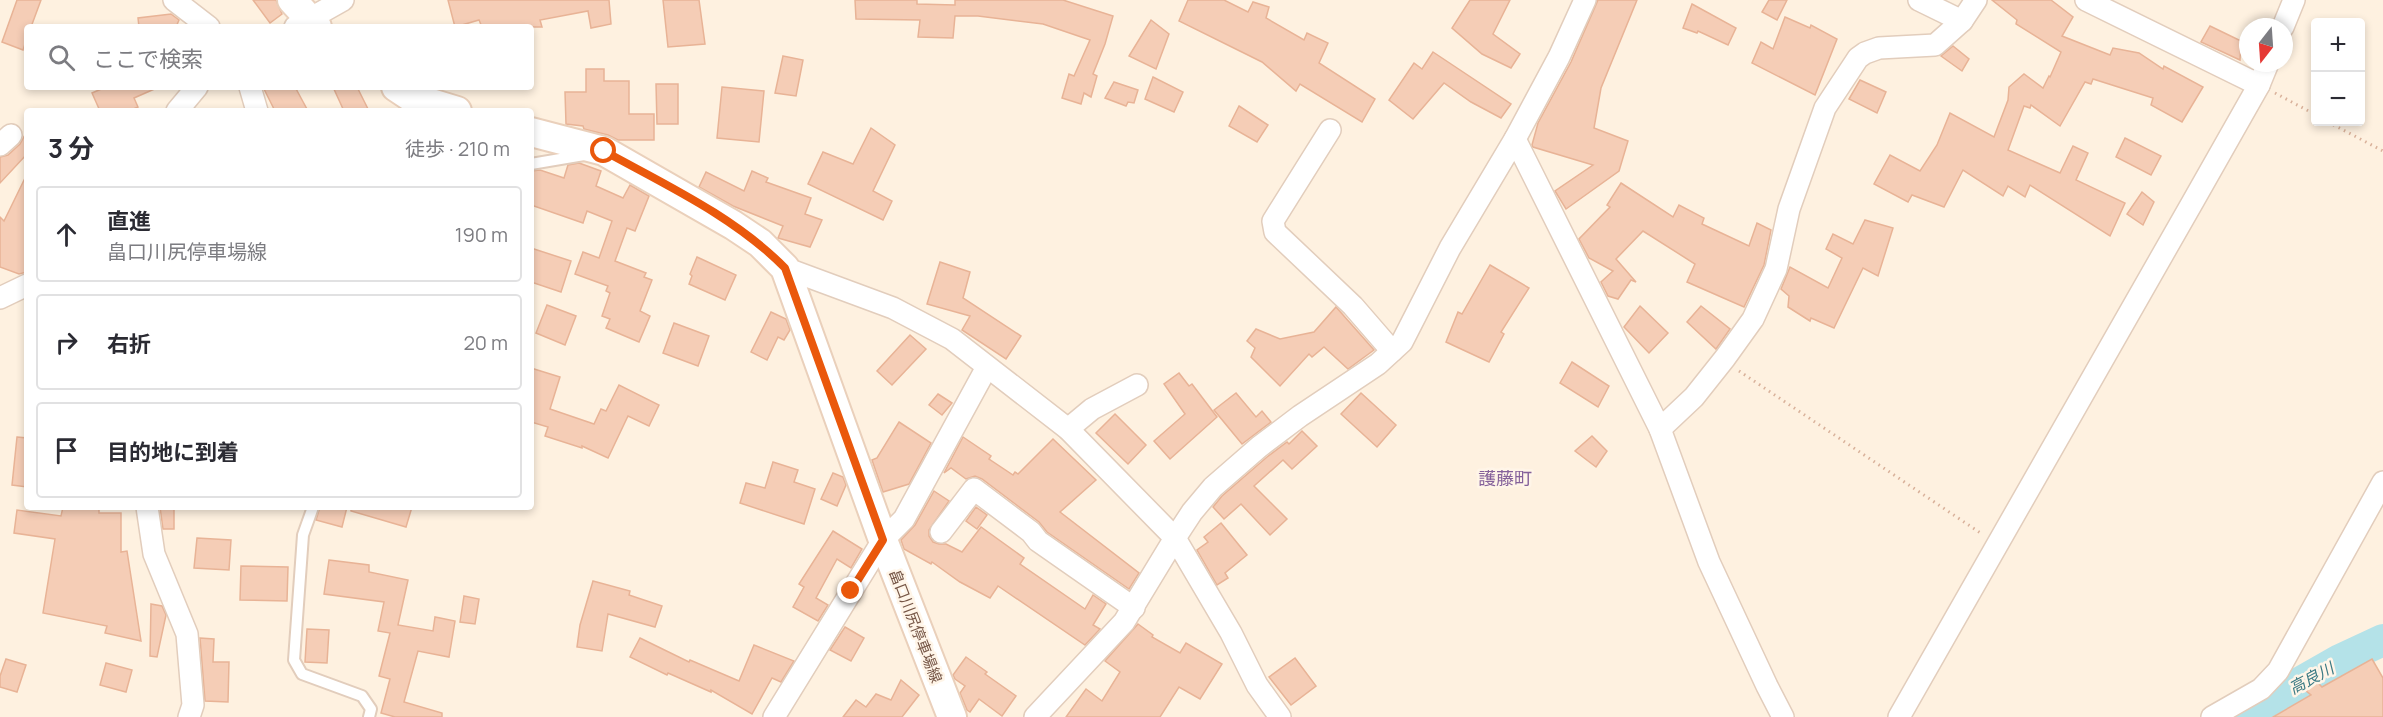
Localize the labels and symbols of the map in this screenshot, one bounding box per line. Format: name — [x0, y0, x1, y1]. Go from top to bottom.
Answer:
north arrow — [2239, 18, 2293, 72]
route start — [590, 137, 616, 163]
district label: 護藤町 — [1478, 466, 1532, 490]
street label: 畠口川尻停車場線 — [885, 566, 947, 686]
route end — [837, 577, 863, 603]
water label: 高良川 — [2285, 656, 2339, 699]

